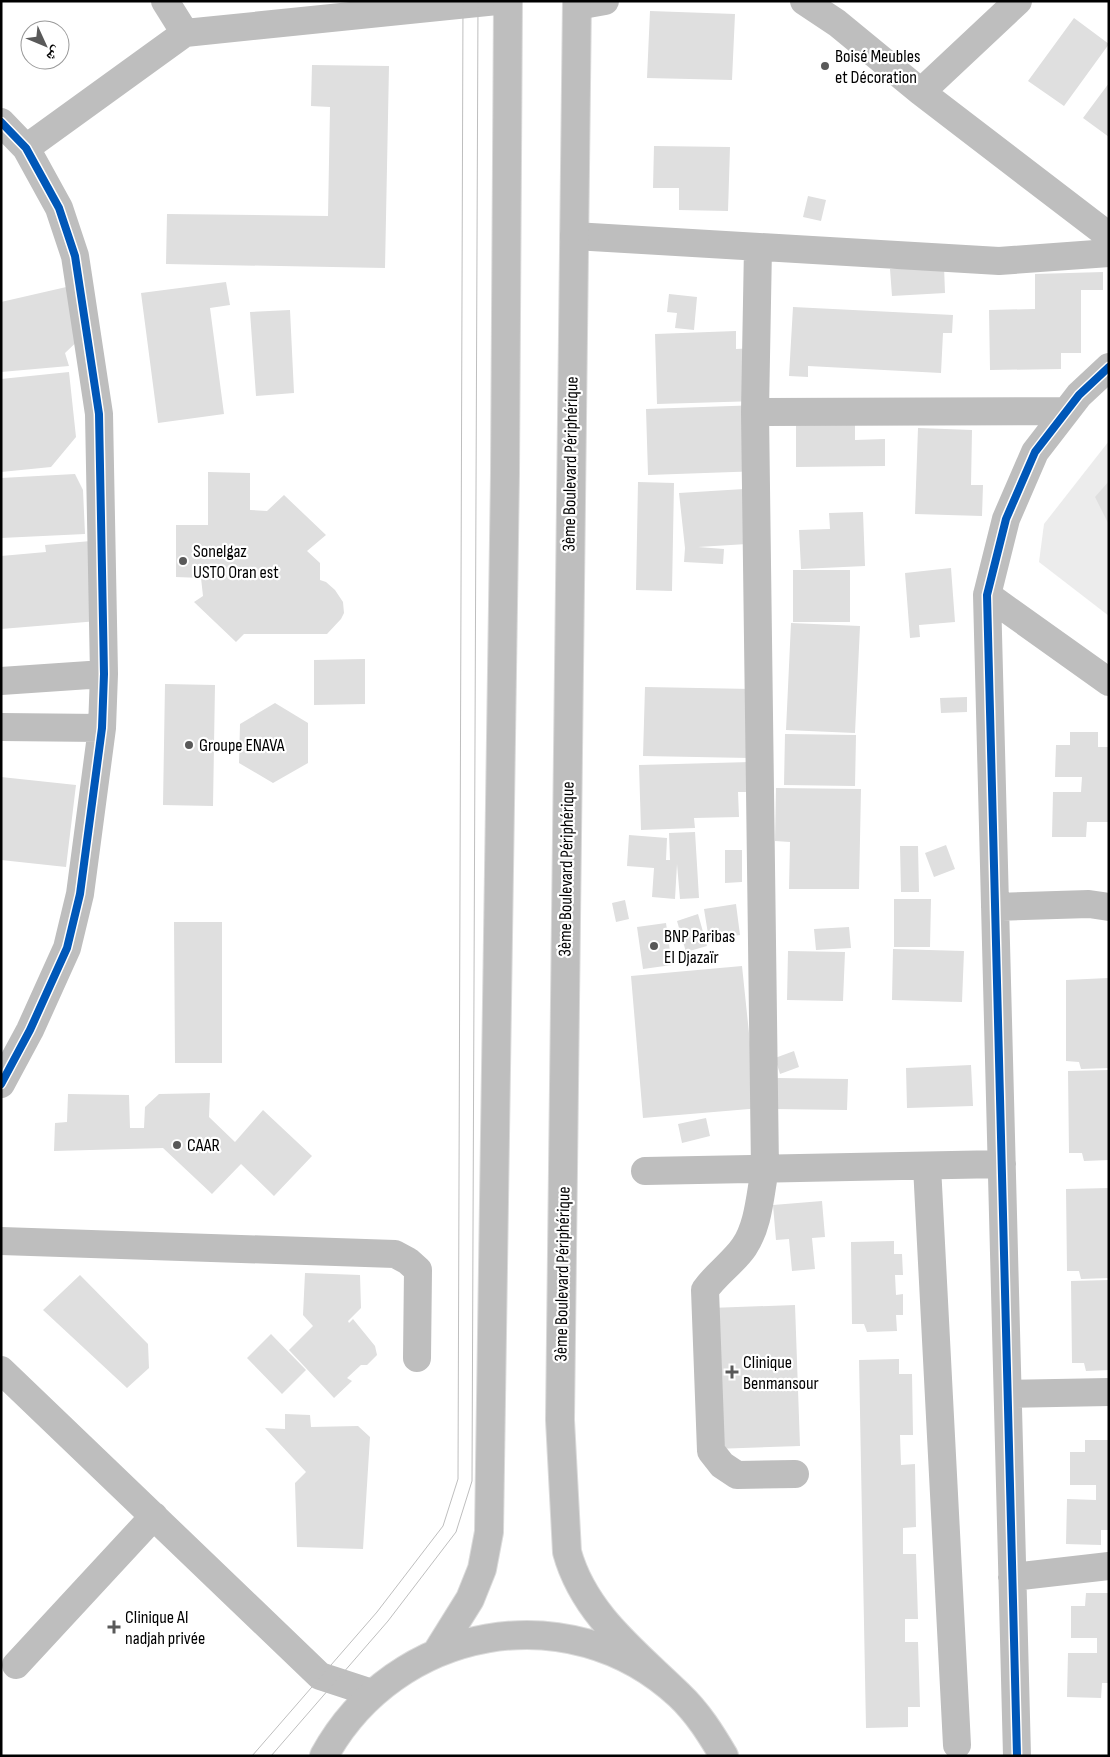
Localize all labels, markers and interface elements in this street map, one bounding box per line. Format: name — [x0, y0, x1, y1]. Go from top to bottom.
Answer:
north arrow — [20, 20, 70, 70]
text: ش — [43, 42, 65, 65]
place label: Boisé Meubles et Décoration — [835, 46, 920, 88]
marker: Boisé Meubles et Décoration — [819, 60, 831, 72]
street label: 3ème Boulevard Périphérique — [558, 376, 583, 552]
place label: Sonelgaz USTO Oran est — [193, 541, 279, 583]
marker: Sonelgaz USTO Oran est — [177, 555, 189, 567]
place label: Groupe ENAVA — [199, 735, 285, 756]
marker: Groupe ENAVA — [183, 739, 195, 751]
street label: 3ème Boulevard Périphérique — [554, 781, 579, 957]
place label: BNP Paribas El Djazaïr — [664, 926, 735, 968]
marker: BNP Paribas El Djazaïr — [648, 940, 660, 952]
place label: CAAR — [187, 1135, 220, 1156]
marker: CAAR — [171, 1139, 183, 1151]
street label: 3ème Boulevard Périphérique — [550, 1186, 575, 1362]
place label: Clinique Benmansour — [743, 1352, 819, 1394]
marker: Clinique Benmansour — [725, 1365, 739, 1379]
place label: Clinique Al nadjah privée — [125, 1607, 205, 1649]
marker: Clinique Al nadjah privée — [107, 1620, 121, 1634]

